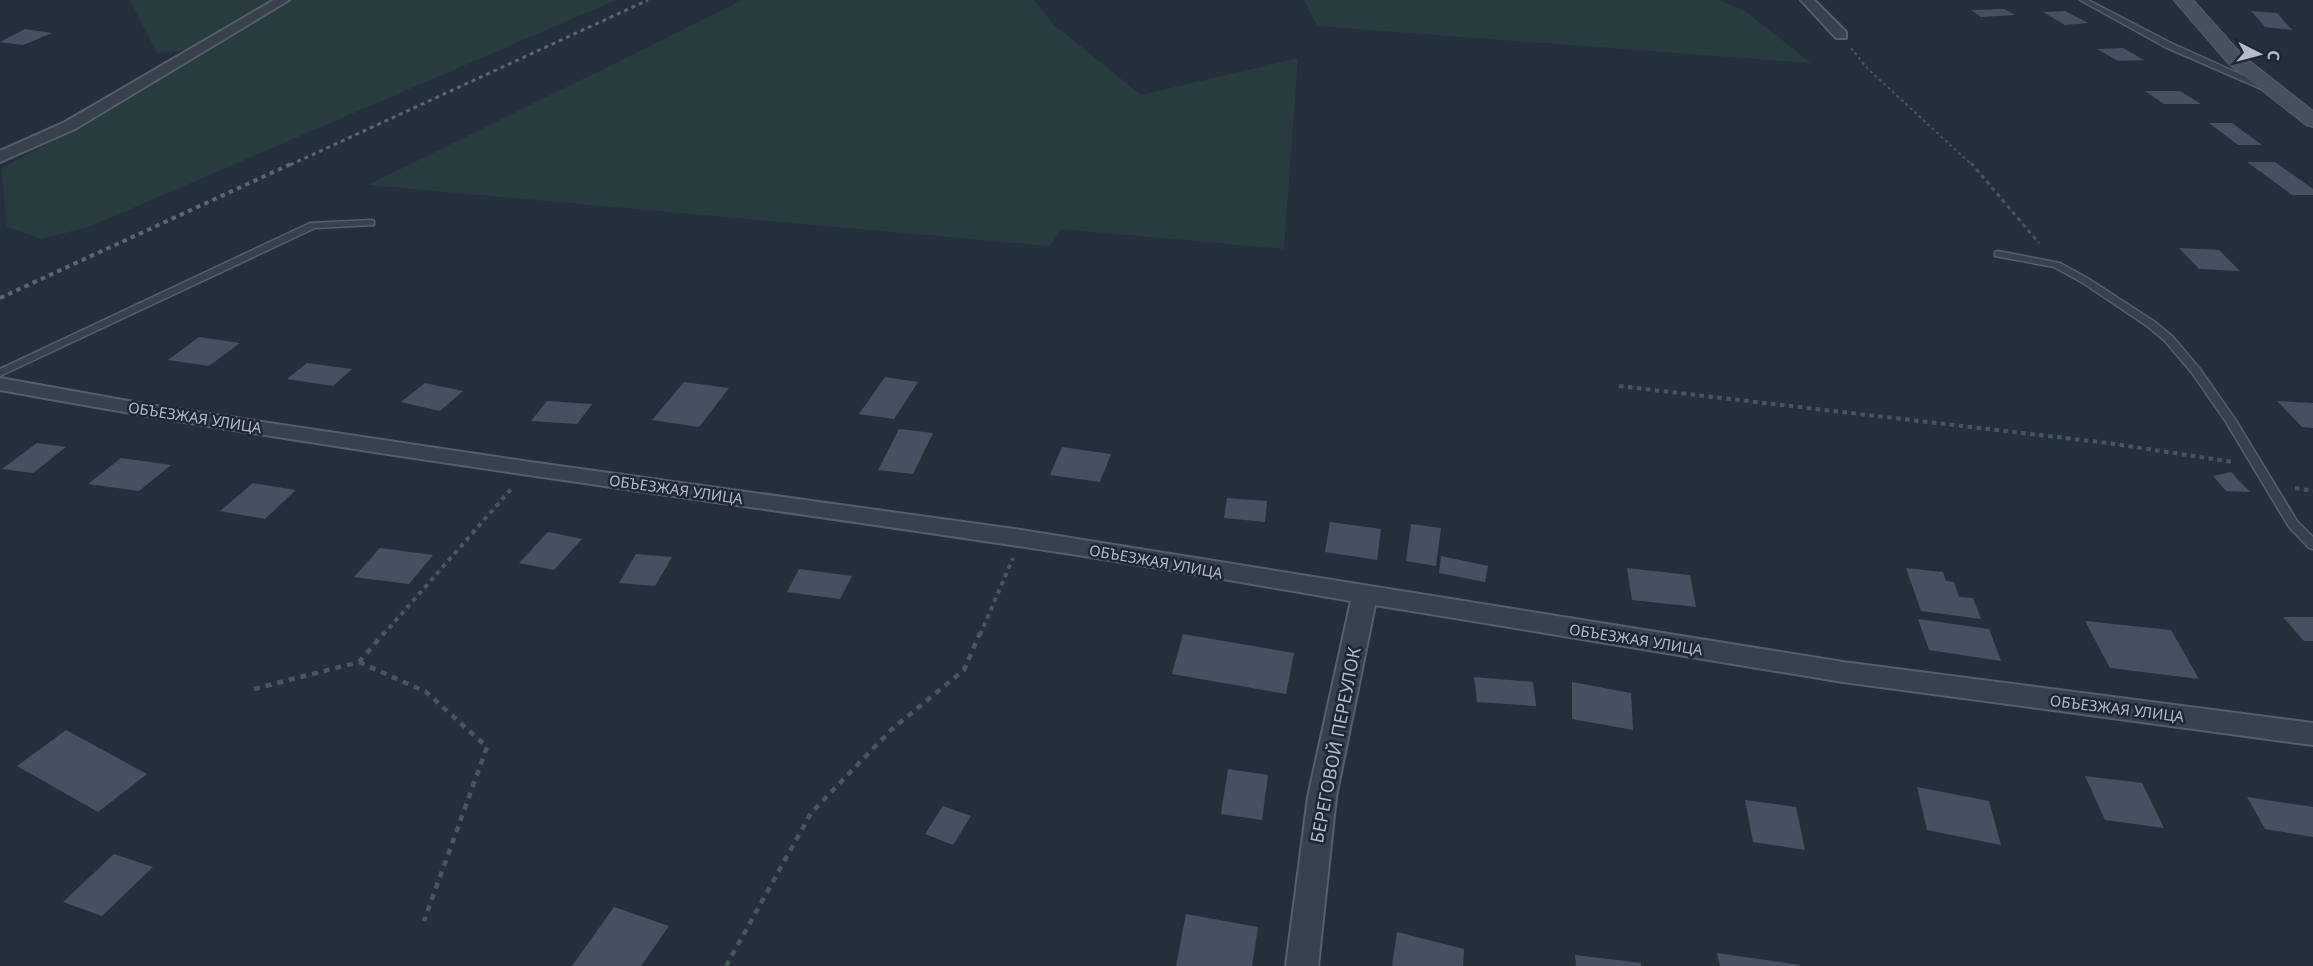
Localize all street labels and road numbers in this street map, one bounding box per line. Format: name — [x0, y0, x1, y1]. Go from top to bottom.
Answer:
street label: ОБЪЕЗЖАЯ УЛИЦА — [127, 397, 264, 437]
street label: ОБЪЕЗЖАЯ УЛИЦА — [608, 470, 745, 508]
street label: ОБЪЕЗЖАЯ УЛИЦА — [1088, 539, 1225, 583]
street label: ОБЪЕЗЖАЯ УЛИЦА — [1568, 619, 1705, 659]
street label: БЕРЕГОВОЙ ПЕРЕУЛОК — [1304, 644, 1366, 845]
street label: ОБЪЕЗЖАЯ УЛИЦА — [2049, 690, 2186, 726]

